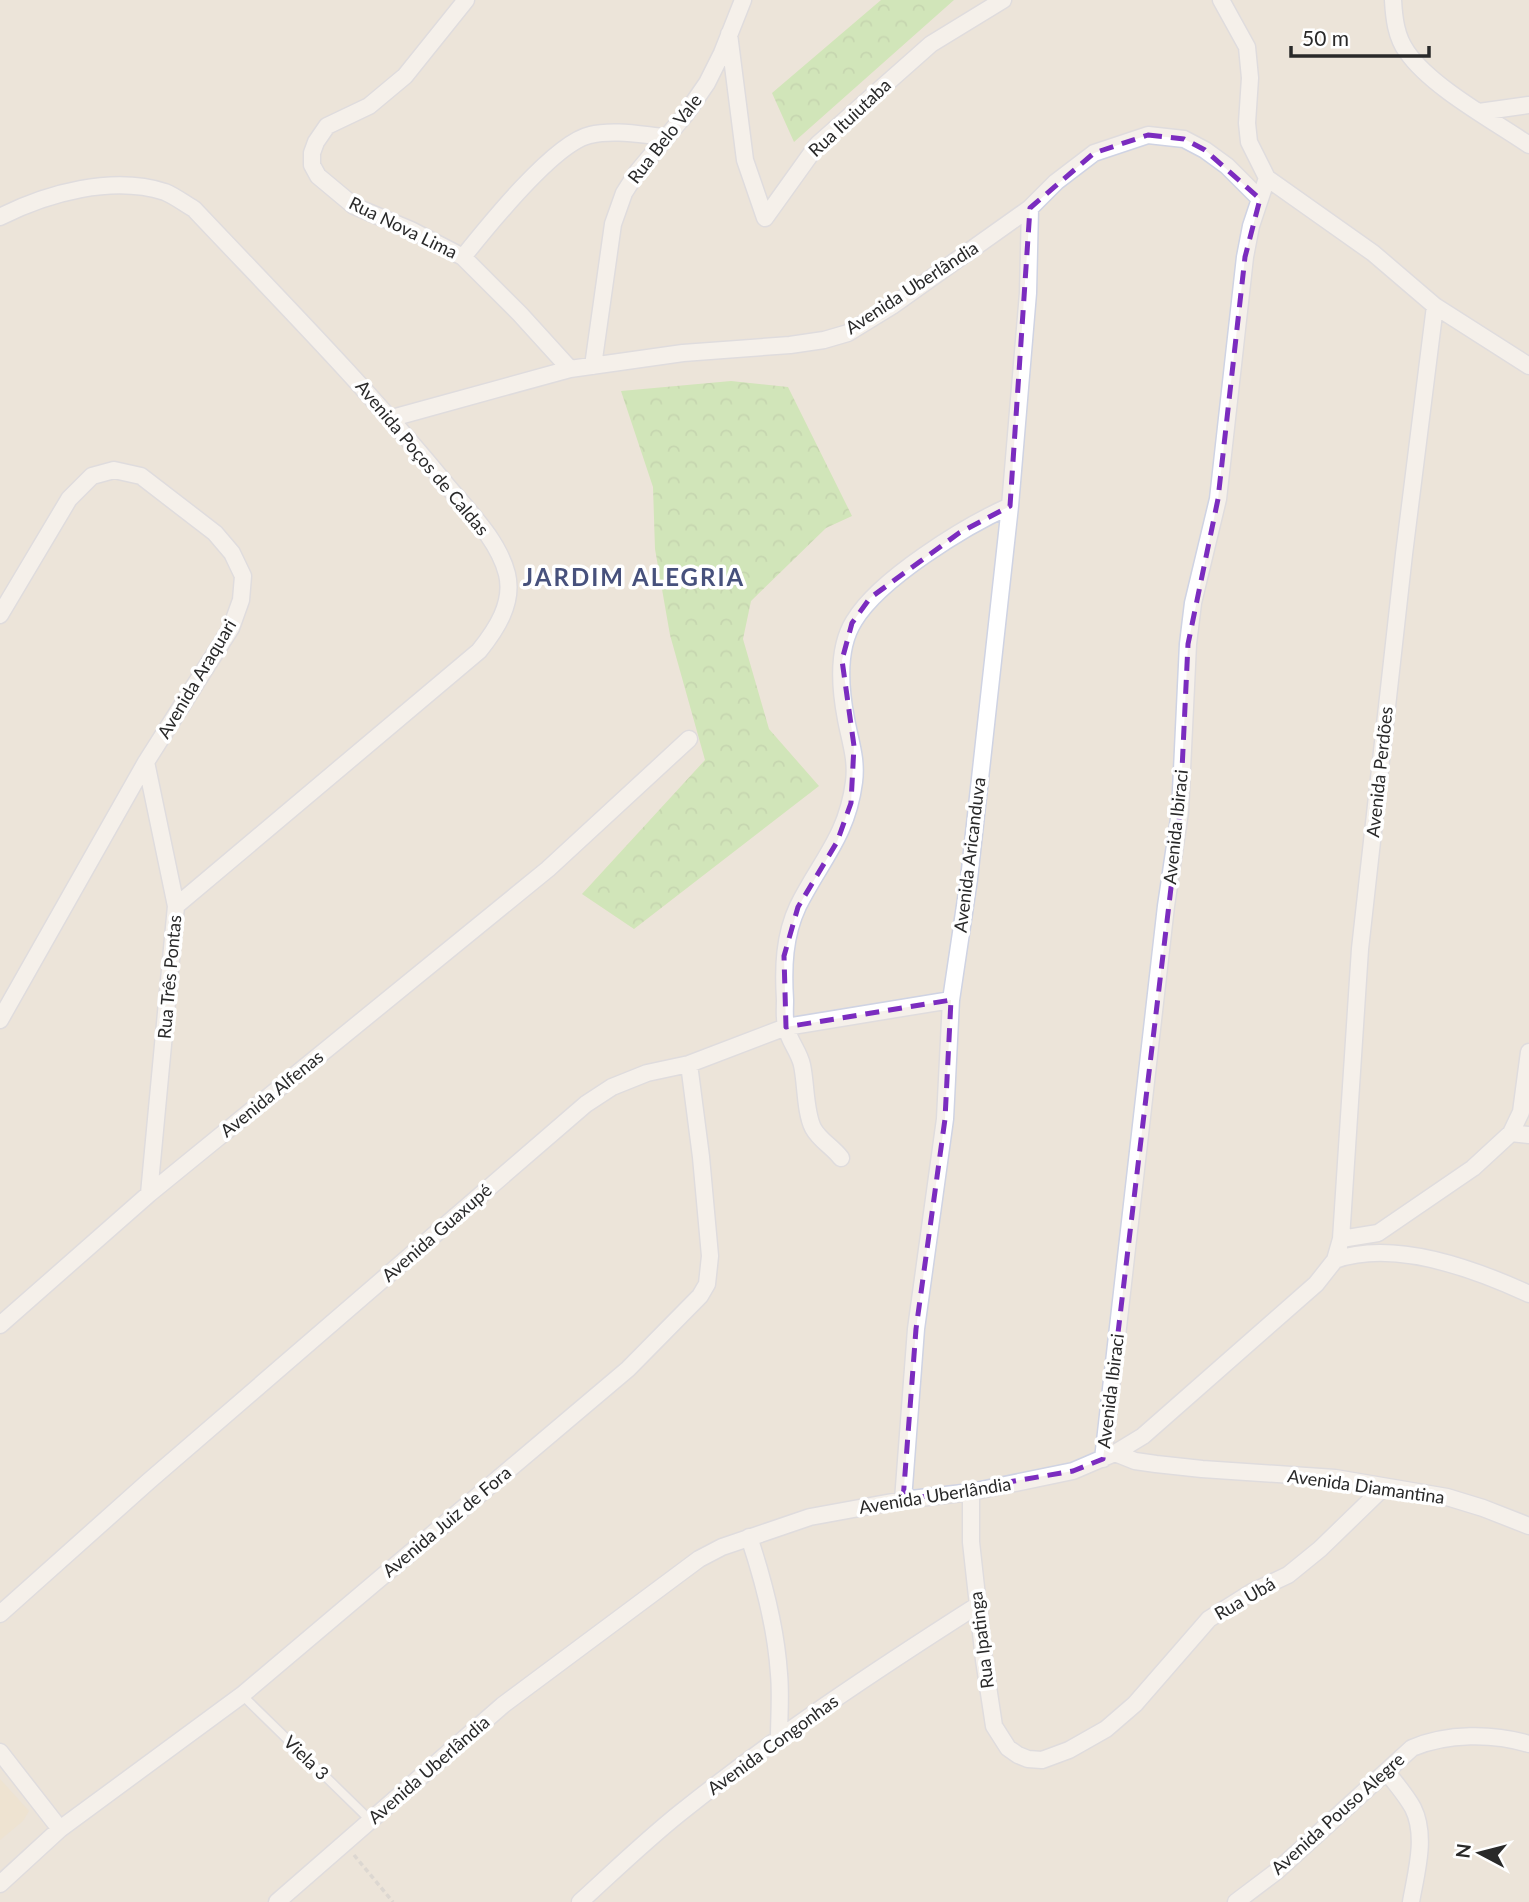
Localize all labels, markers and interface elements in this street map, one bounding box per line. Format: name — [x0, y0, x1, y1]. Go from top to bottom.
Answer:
scale bar — [1291, 14, 1429, 58]
text: 50 m — [1302, 25, 1349, 50]
street label: Rua Ituiutaba — [804, 74, 895, 161]
street label: Rua Belo Vale — [622, 89, 706, 188]
street label: Rua Nova Lima — [346, 191, 461, 263]
street label: Avenida Uberlândia — [841, 236, 982, 338]
street label: Avenida Poços de Caldas — [351, 375, 494, 540]
district label: JARDIM ALEGRIA — [523, 562, 745, 591]
street label: Avenida Araquari — [152, 615, 240, 742]
street label: Avenida Perdões — [1361, 705, 1397, 839]
street label: Avenida Ibiraci — [1158, 768, 1192, 886]
street label: Avenida Aricanduva — [949, 776, 989, 934]
street label: Rua Três Pontas — [153, 914, 185, 1040]
street label: Avenida Alfenas — [215, 1045, 327, 1141]
street label: Avenida Guaxupé — [377, 1178, 496, 1286]
street label: Avenida Ibiraci — [1092, 1332, 1128, 1450]
street label: Avenida Juiz de Fora — [378, 1461, 515, 1581]
street label: Avenida Diamantina — [1286, 1464, 1446, 1508]
street label: Avenida Uberlândia — [857, 1472, 1013, 1518]
street label: Rua Ubá — [1210, 1572, 1279, 1624]
street label: Rua Ipatinga — [964, 1590, 998, 1690]
street label: Avenida Congonhas — [703, 1689, 842, 1799]
street label: Avenida Uberlândia — [363, 1710, 494, 1828]
street label: Viela 3 — [280, 1731, 334, 1784]
street label: Avenida Pouso Alegre — [1266, 1748, 1408, 1879]
north arrow — [1445, 1818, 1515, 1888]
text: N — [1450, 1842, 1475, 1860]

